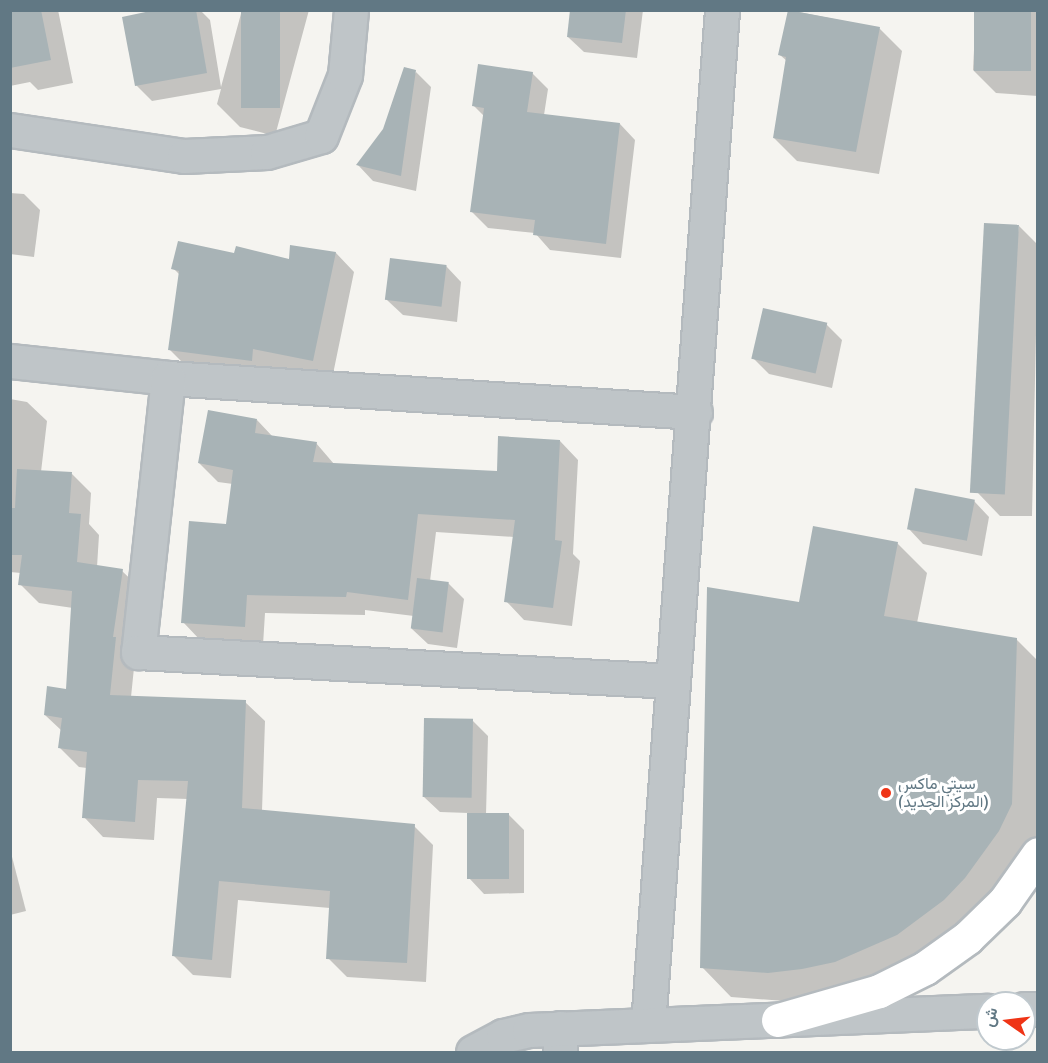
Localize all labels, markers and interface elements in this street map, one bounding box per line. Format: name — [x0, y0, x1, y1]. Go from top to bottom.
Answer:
place label: سيتي ماكس (المركز الجديد) — [898, 774, 989, 812]
marker: سيتي ماكس (المركز الجديد) — [879, 786, 893, 800]
north arrow — [976, 991, 1036, 1051]
text: ش — [978, 1005, 1003, 1029]

